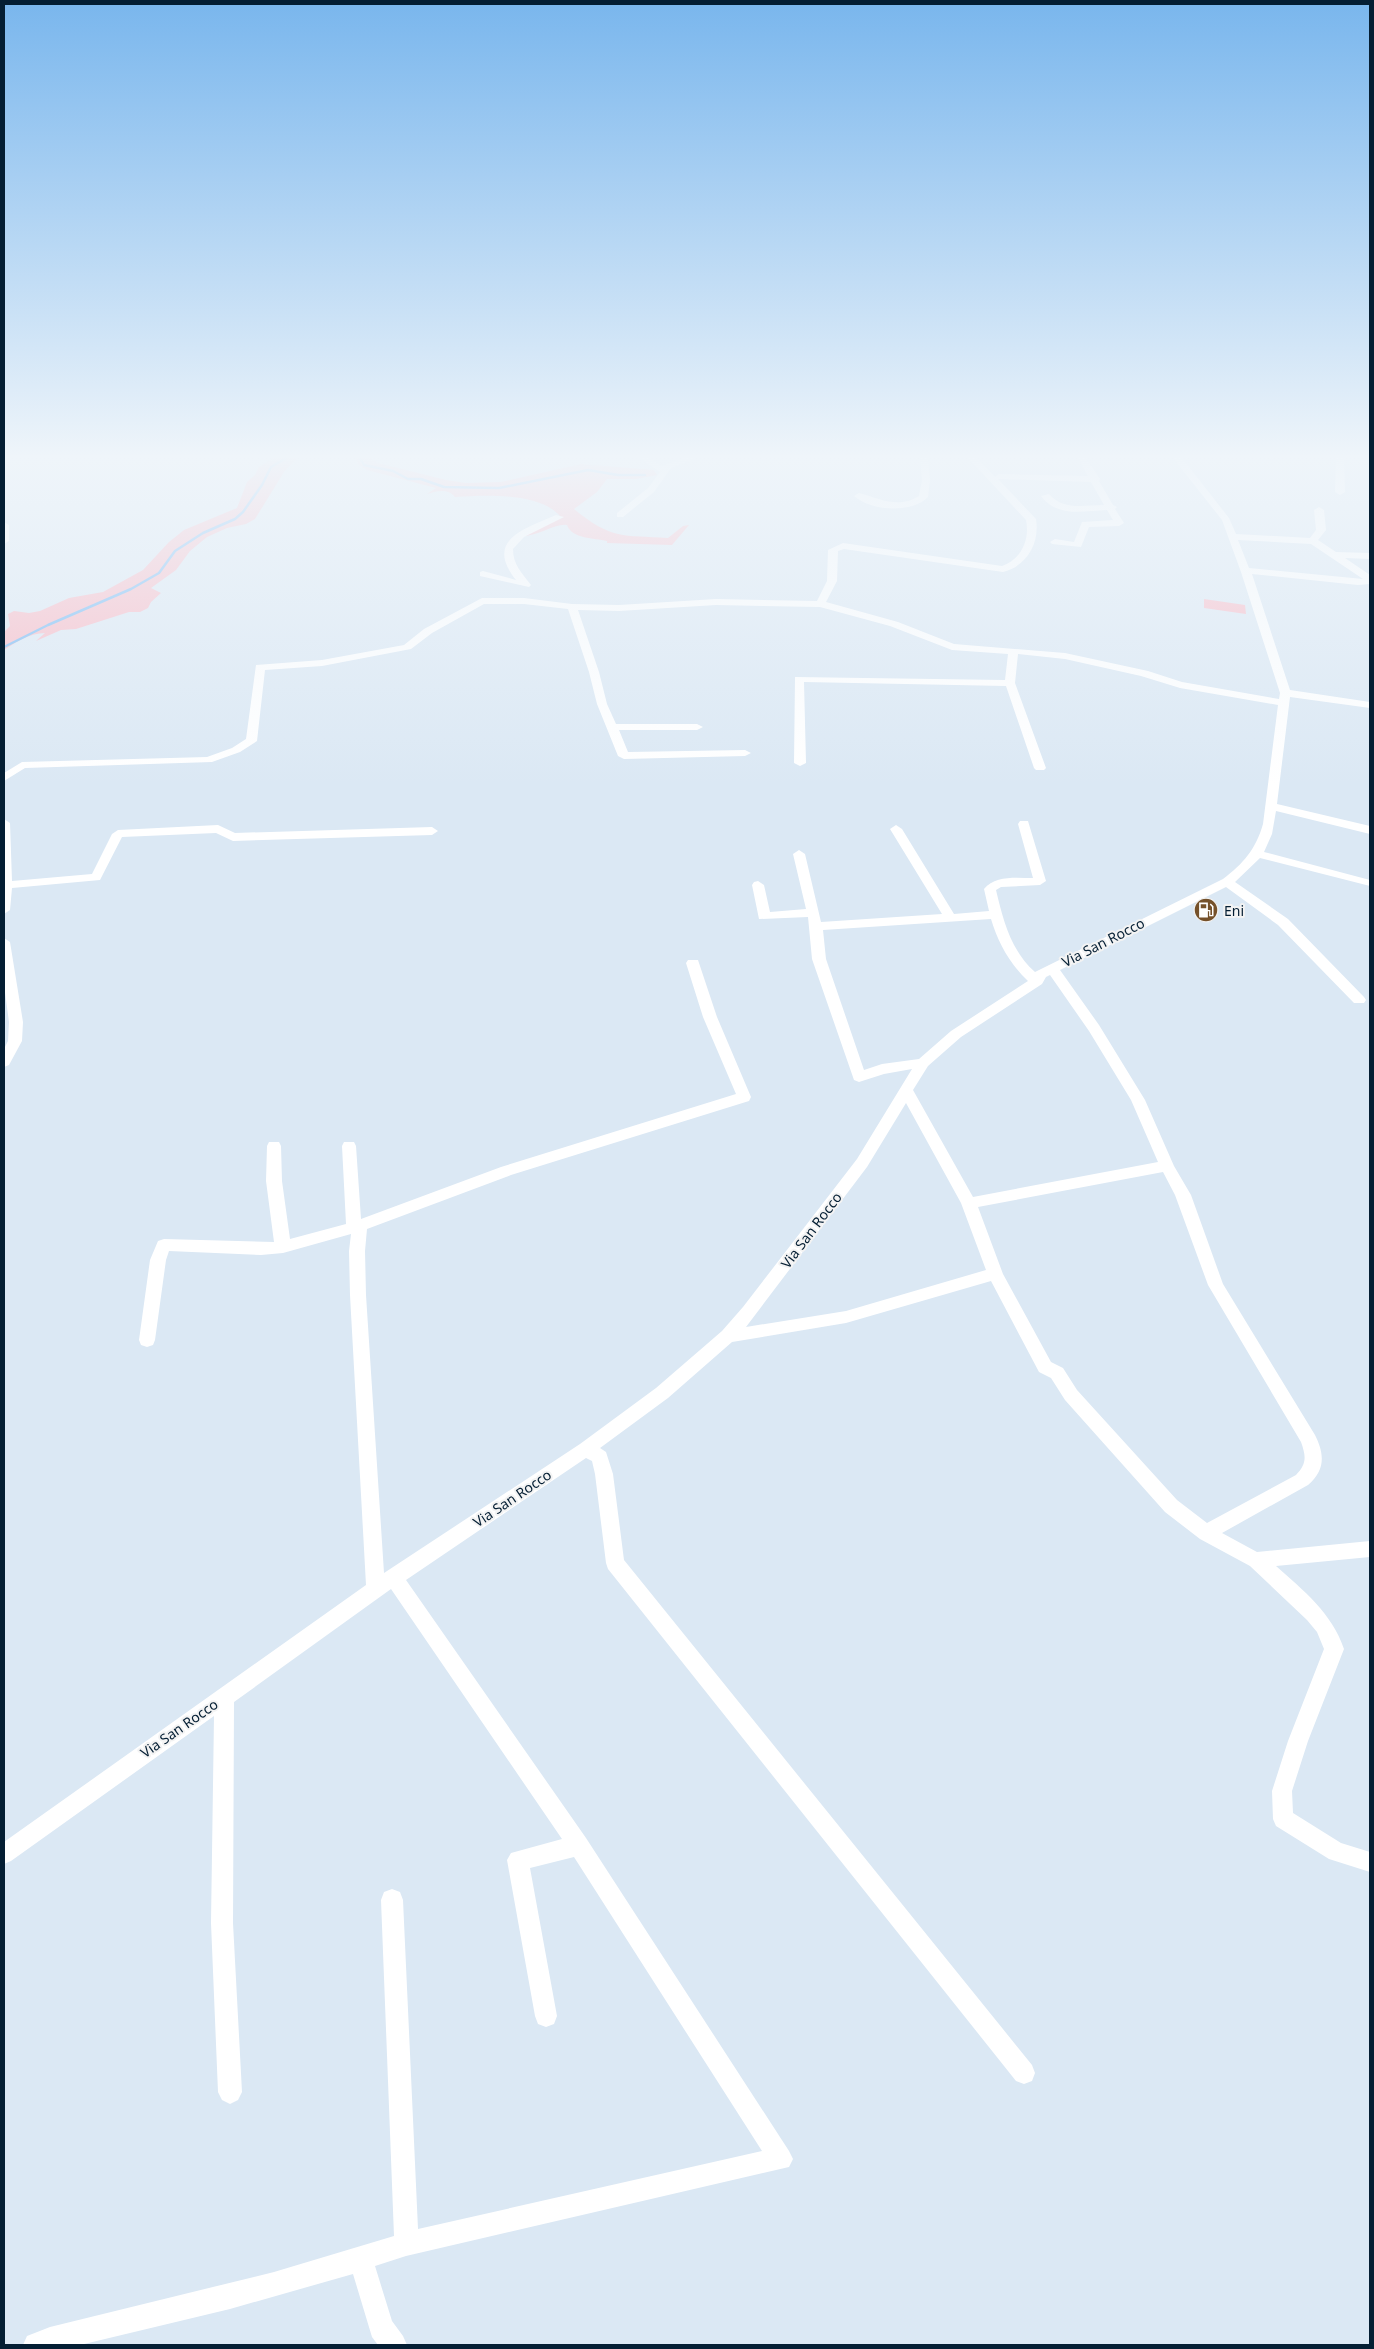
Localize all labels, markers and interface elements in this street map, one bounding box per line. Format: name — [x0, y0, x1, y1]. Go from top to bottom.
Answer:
fuel station icon: Eni — [1193, 897, 1219, 923]
place label: Eni — [1224, 901, 1244, 920]
street label: Via San Rocco — [1058, 913, 1148, 971]
street label: Via San Rocco — [776, 1188, 846, 1272]
street label: Via San Rocco — [469, 1465, 555, 1531]
street label: Via San Rocco — [137, 1694, 221, 1762]

